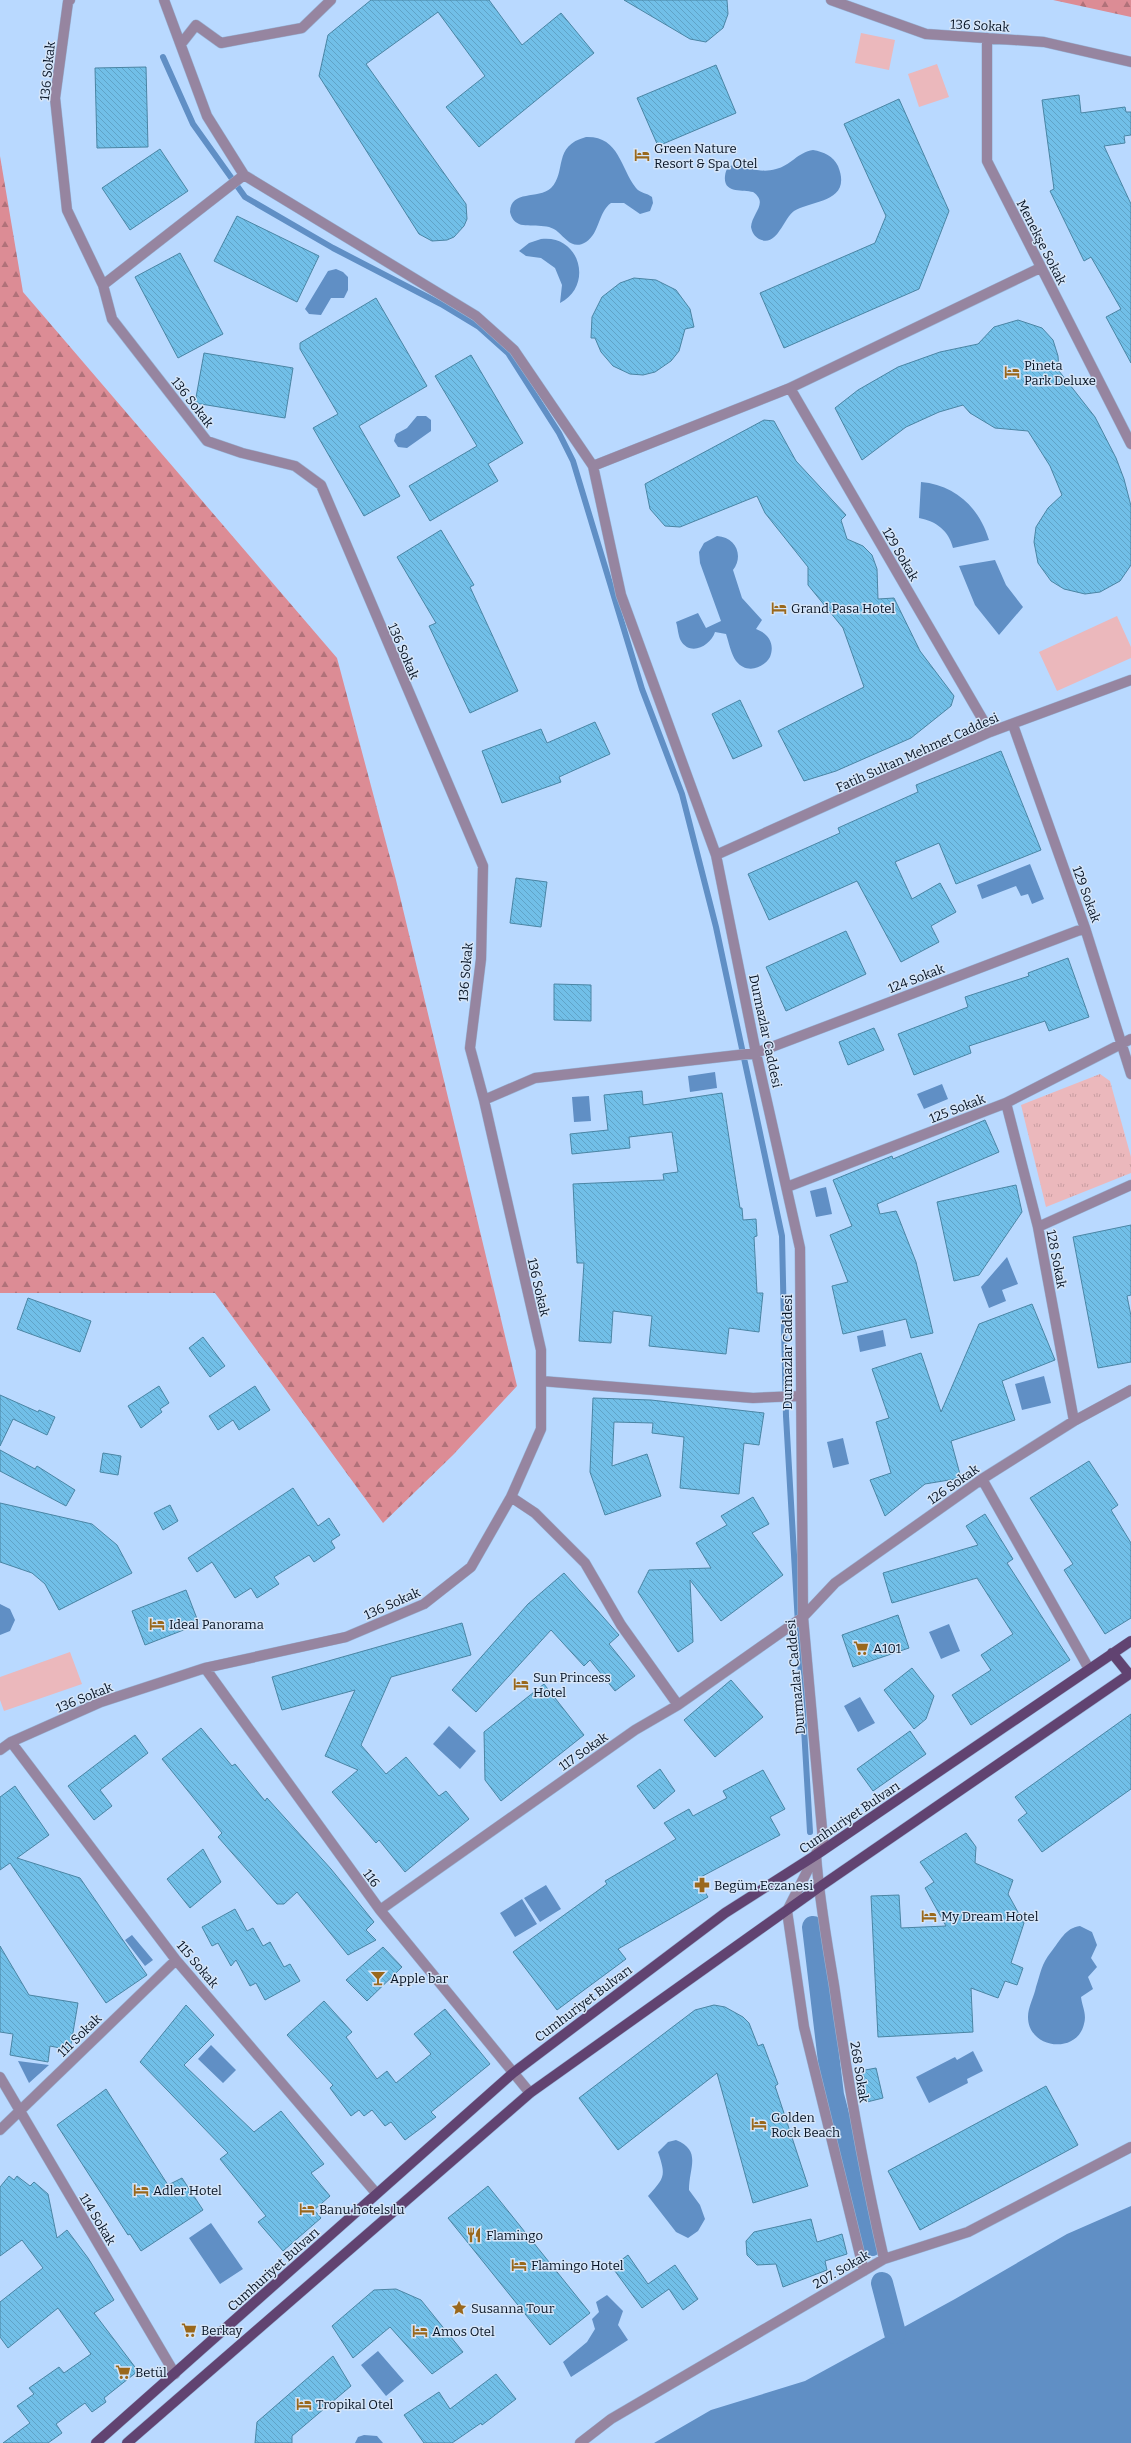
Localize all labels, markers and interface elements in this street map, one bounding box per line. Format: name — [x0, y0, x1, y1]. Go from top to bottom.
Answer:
street label: 136 Sokak — [950, 16, 1011, 35]
street label: 136 Sokak — [37, 40, 58, 101]
place label: Green Nature Resort & Spa Otel — [654, 141, 758, 171]
hotel icon: Green Nature Resort & Spa Otel — [633, 146, 651, 164]
street label: Menekşe Sokak — [1014, 197, 1070, 288]
place label: Pineta Park Deluxe — [1024, 358, 1096, 388]
hotel icon: Pineta Park Deluxe — [1003, 363, 1021, 381]
street label: 136 Sokak — [168, 374, 217, 431]
street label: 129 Sokak — [879, 525, 922, 584]
hotel icon: Grand Pasa Hotel — [770, 599, 788, 617]
place label: Grand Pasa Hotel — [791, 601, 895, 616]
street label: 136 Sokak — [385, 621, 422, 682]
street label: Fatih Sultan Mehmet Caddesi — [834, 710, 1001, 795]
street label: 129 Sokak — [1069, 864, 1104, 925]
street label: 136 Sokak — [455, 941, 476, 1002]
street label: 124 Sokak — [886, 961, 947, 996]
street label: Durmazlar Caddesi — [746, 973, 785, 1089]
street label: 125 Sokak — [927, 1091, 988, 1126]
street label: 128 Sokak — [1043, 1229, 1070, 1290]
street label: 136 Sokak — [525, 1256, 553, 1318]
street label: Durmazlar Caddesi — [780, 1294, 795, 1410]
street label: 126 Sokak — [925, 1461, 982, 1508]
street label: 136 Sokak — [362, 1584, 423, 1622]
hotel icon: Ideal Panorama — [148, 1615, 166, 1633]
place label: Ideal Panorama — [169, 1617, 264, 1632]
street label: Durmazlar Caddesi — [783, 1619, 808, 1735]
supermarket icon: A101 — [852, 1639, 870, 1657]
place label: A101 — [873, 1641, 902, 1656]
place label: Sun Princess Hotel — [533, 1670, 611, 1700]
hotel icon: Sun Princess Hotel — [512, 1675, 530, 1693]
street label: 136 Sokak — [54, 1679, 115, 1716]
street label: 117 Sokak — [556, 1729, 611, 1774]
street label: Cumhuriyet Bulvarı — [796, 1778, 902, 1857]
street label: 116 — [360, 1867, 383, 1890]
pharmacy icon: Begüm Eczanesi — [693, 1876, 711, 1894]
place label: Begüm Eczanesi — [714, 1878, 813, 1893]
hotel icon: My Dream Hotel — [920, 1907, 938, 1925]
place label: My Dream Hotel — [941, 1909, 1039, 1924]
street label: 115 Sokak — [174, 1938, 222, 1991]
street label: Cumhuriyet Bulvarı — [532, 1962, 635, 2045]
bar icon: Apple bar — [369, 1969, 387, 1987]
place label: Apple bar — [390, 1971, 449, 1986]
street label: 111 Sokak — [54, 2010, 105, 2060]
street label: 268 Sokak — [847, 2040, 872, 2104]
place label: Golden Rock Beach — [771, 2110, 840, 2140]
hotel icon: Golden Rock Beach — [750, 2115, 768, 2133]
hotel icon: Adler Hotel — [132, 2181, 150, 2199]
place label: Adler Hotel — [153, 2183, 222, 2198]
street label: 114 Sokak — [76, 2191, 119, 2248]
hotel icon: Banu hotels lu — [298, 2200, 316, 2218]
place label: Banu hotels lu — [319, 2202, 405, 2217]
street label: Cumhuriyet Bulvarı — [225, 2224, 322, 2314]
restaurant icon: Flamingo — [465, 2226, 483, 2244]
place label: Flamingo — [486, 2228, 543, 2243]
street label: 207. Sokak — [810, 2247, 873, 2292]
hotel icon: Flamingo Hotel — [510, 2256, 528, 2274]
place label: Flamingo Hotel — [531, 2258, 624, 2273]
place icon: Susanna Tour — [450, 2299, 468, 2317]
place label: Susanna Tour — [471, 2301, 555, 2316]
supermarket icon: Berkay — [180, 2321, 198, 2339]
hotel icon: Amos Otel — [411, 2322, 429, 2340]
place label: Berkay — [201, 2323, 243, 2338]
place label: Amos Otel — [432, 2324, 495, 2339]
supermarket icon: Betül — [114, 2363, 132, 2381]
place label: Betül — [135, 2365, 167, 2380]
hotel icon: Tropikal Otel — [295, 2395, 313, 2413]
place label: Tropikal Otel — [316, 2397, 394, 2412]

